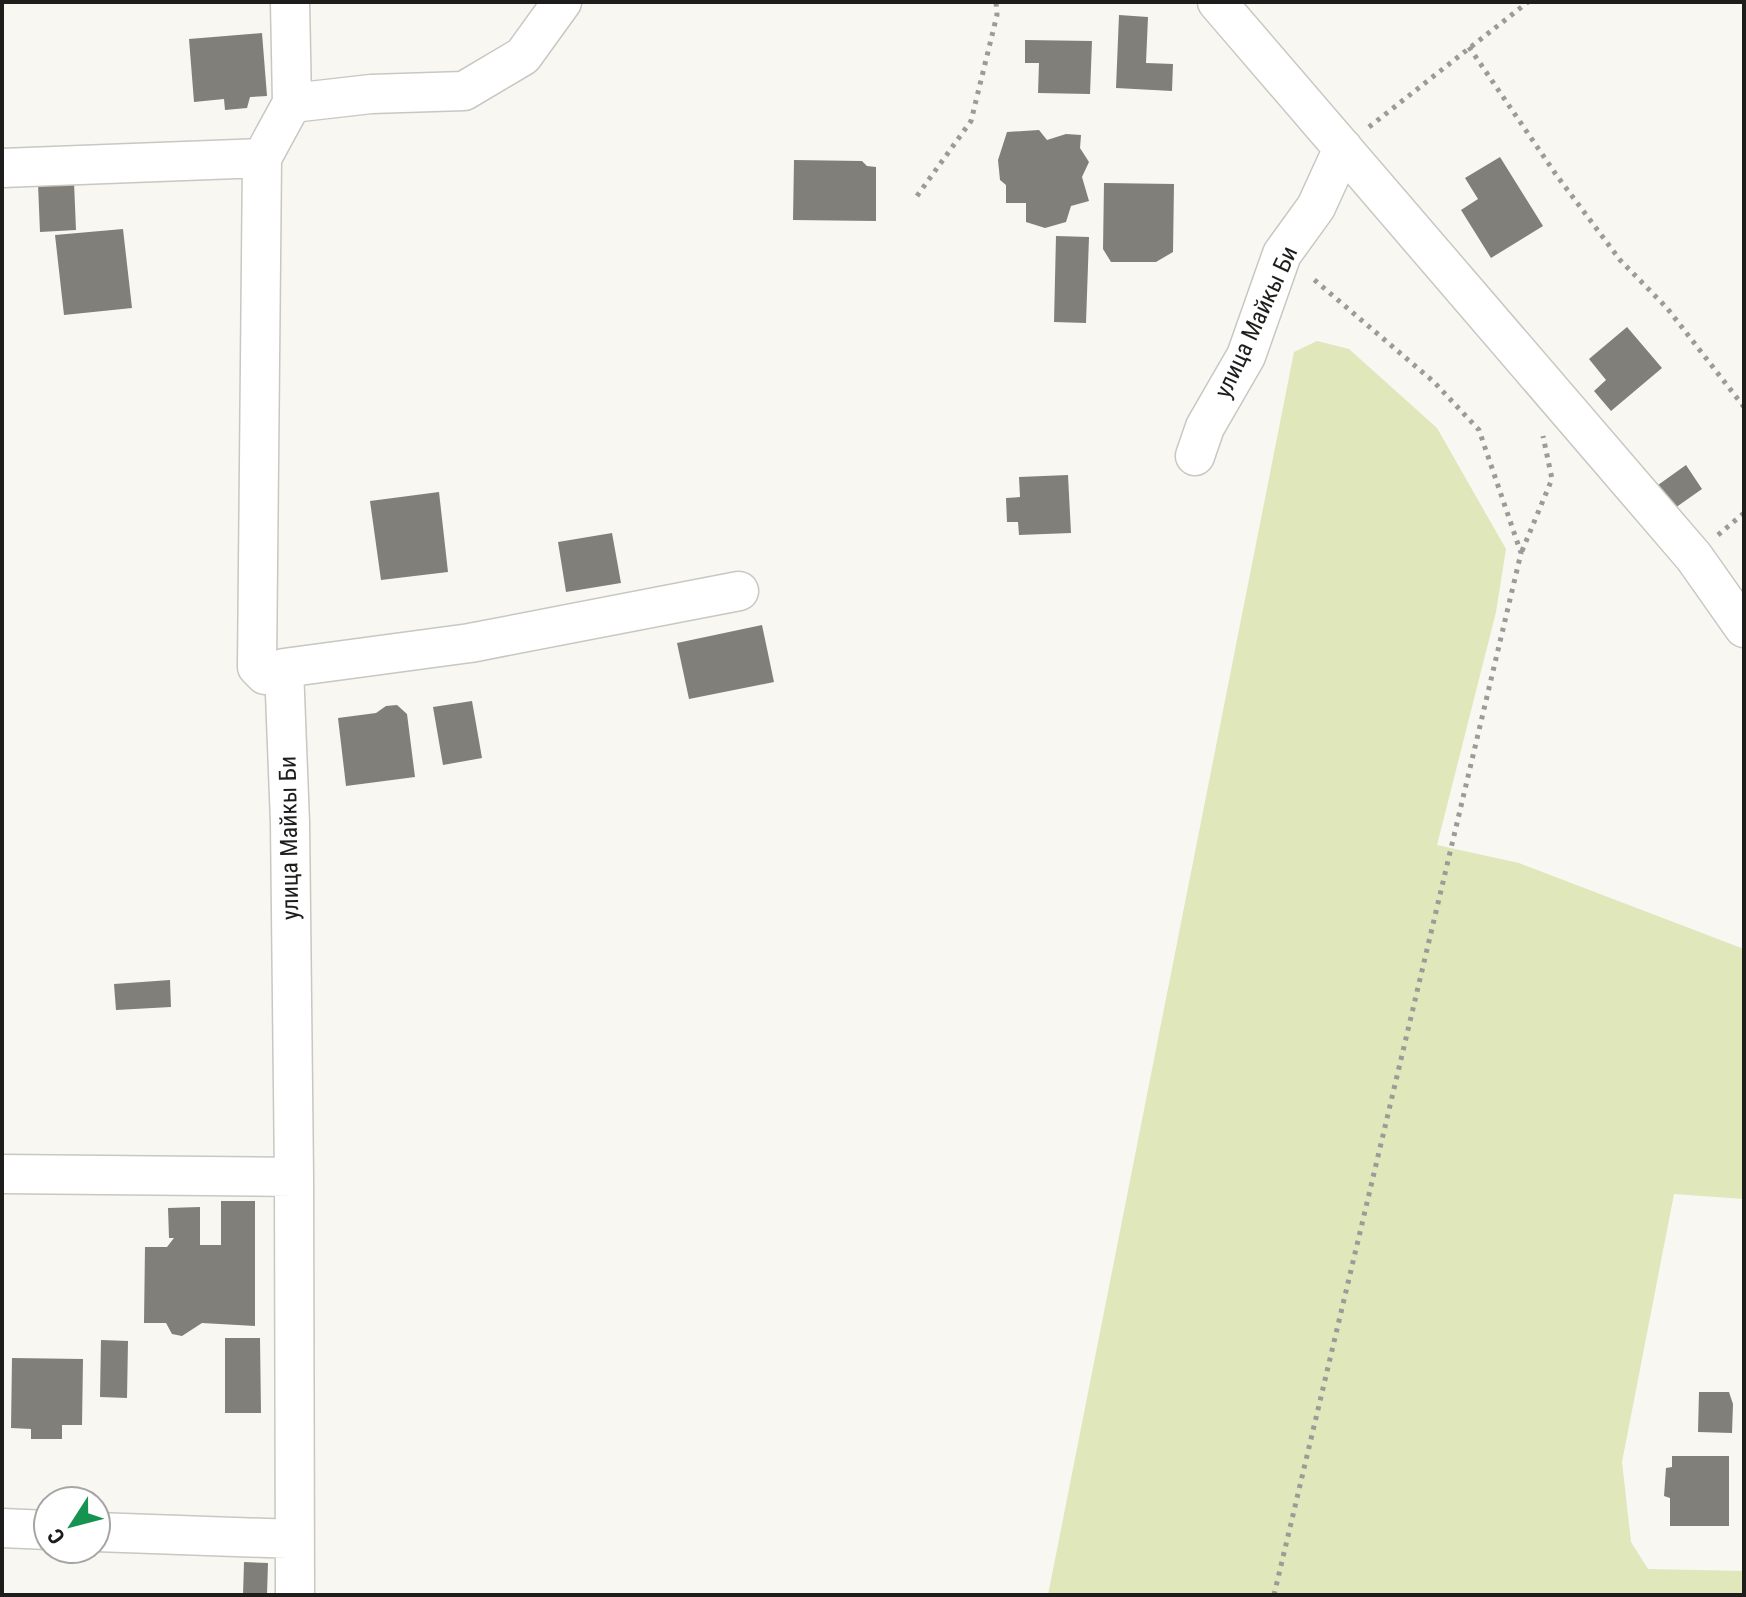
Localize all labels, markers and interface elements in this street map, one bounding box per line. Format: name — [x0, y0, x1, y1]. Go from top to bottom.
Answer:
street label: улица Майкы Би — [1209, 242, 1303, 402]
street label: улица Майкы Би — [274, 756, 304, 920]
north arrow — [32, 1485, 112, 1565]
text: С — [42, 1524, 70, 1549]

